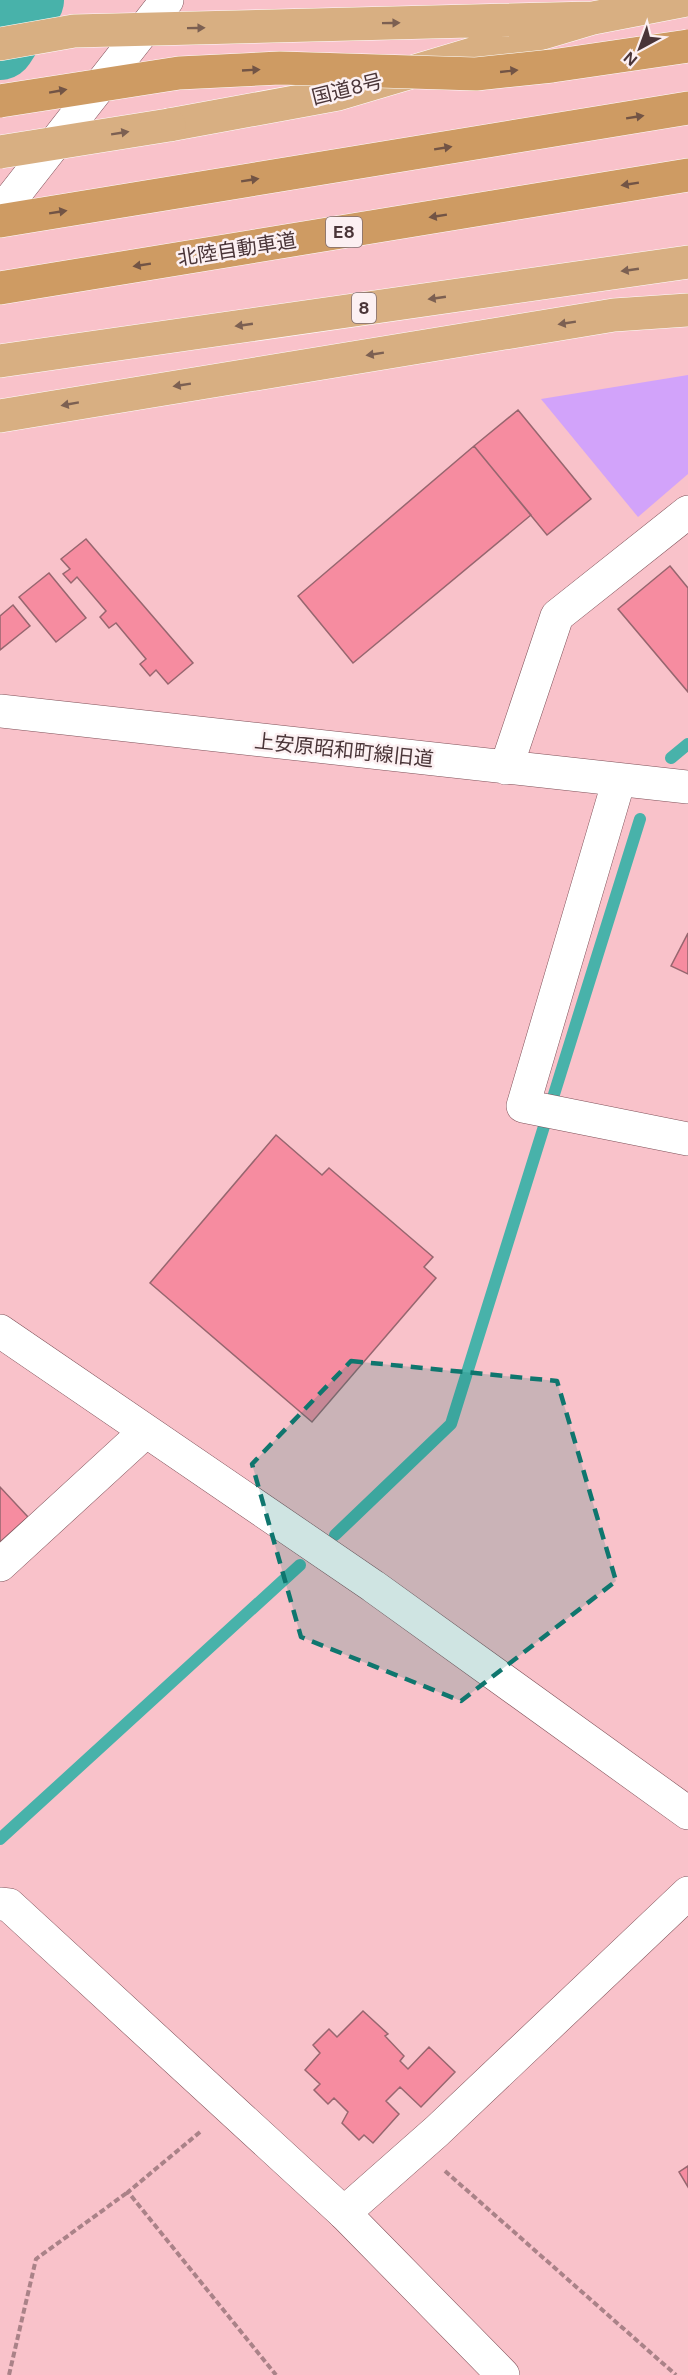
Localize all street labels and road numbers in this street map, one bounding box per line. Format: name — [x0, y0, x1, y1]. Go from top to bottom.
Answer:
street label: 国道8号 — [309, 68, 385, 110]
road number: E8 — [326, 217, 362, 247]
street label: 北陸自動車道 — [176, 227, 298, 271]
road number: 8 — [352, 293, 376, 323]
street label: 上安原昭和町線旧道 — [253, 728, 435, 772]

